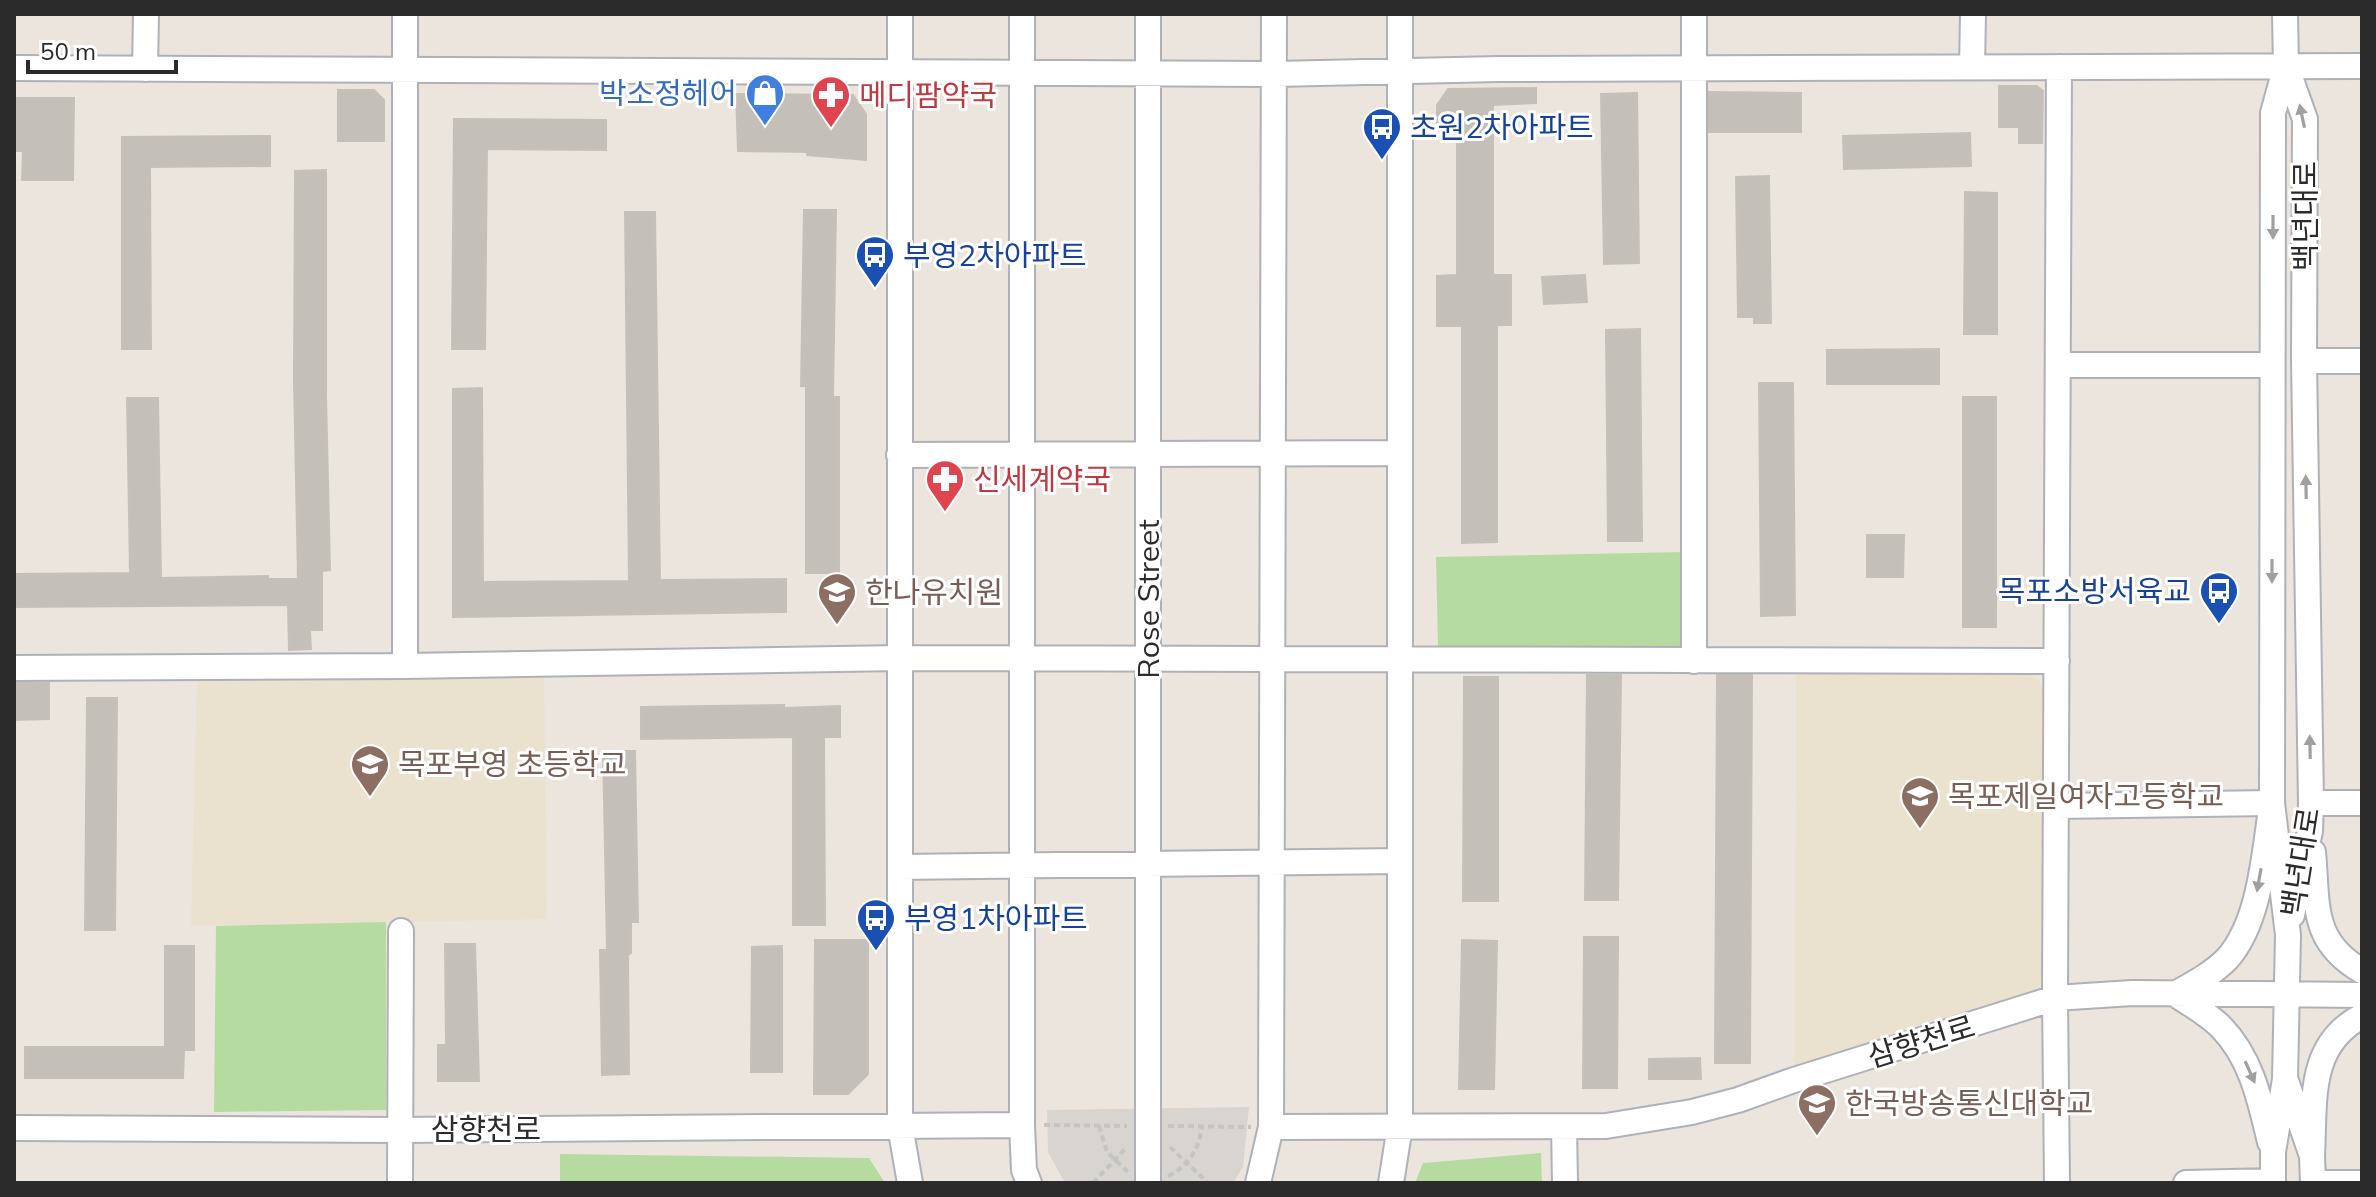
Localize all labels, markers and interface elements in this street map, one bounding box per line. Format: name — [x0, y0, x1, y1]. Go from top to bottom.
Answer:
scale bar — [28, 24, 176, 74]
text: 50 m — [40, 36, 96, 66]
shop icon: 박소정헤어 — [744, 72, 786, 127]
place label: 박소정헤어 — [599, 74, 737, 112]
pharmacy icon: 메디팜약국 — [810, 74, 852, 129]
place label: 메디팜약국 — [859, 76, 997, 114]
one-way arrow — [2295, 103, 2308, 128]
bus stop icon: 초원2차아파트 — [1361, 106, 1403, 161]
place label: 초원2차아파트 — [1410, 108, 1594, 146]
street label: 백년대로 — [2286, 161, 2324, 271]
one-way arrow — [2266, 215, 2279, 240]
bus stop icon: 부영2차아파트 — [854, 234, 896, 289]
place label: 부영2차아파트 — [903, 236, 1087, 274]
pharmacy icon: 신세계약국 — [924, 458, 966, 513]
place label: 신세계약국 — [973, 460, 1111, 498]
one-way arrow — [2300, 474, 2312, 499]
street label: Rose Street — [1129, 519, 1167, 679]
one-way arrow — [2266, 559, 2278, 584]
bus stop icon: 목포소방서육교 — [2198, 570, 2240, 625]
school or university icon: 한나유치원 — [816, 571, 858, 626]
place label: 목포소방서육교 — [1998, 572, 2191, 610]
place label: 한나유치원 — [865, 573, 1003, 611]
one-way arrow — [2304, 734, 2316, 759]
school or university icon: 목포부영 초등학교 — [349, 743, 391, 798]
place label: 목포부영 초등학교 — [398, 745, 627, 783]
school or university icon: 목포제일여자고등학교 — [1899, 775, 1941, 830]
place label: 목포제일여자고등학교 — [1948, 777, 2224, 815]
street label: 백년대로 — [2273, 805, 2327, 919]
one-way arrow — [2252, 868, 2264, 893]
bus stop icon: 부영1차아파트 — [855, 897, 897, 952]
place label: 부영1차아파트 — [904, 899, 1088, 937]
street label: 삼향천로 — [1863, 1007, 1979, 1075]
one-way arrow — [2243, 1060, 2256, 1084]
school or university icon: 한국방송통신대학교 — [1796, 1082, 1838, 1137]
place label: 한국방송통신대학교 — [1845, 1084, 2093, 1122]
street label: 삼향천로 — [431, 1110, 541, 1148]

